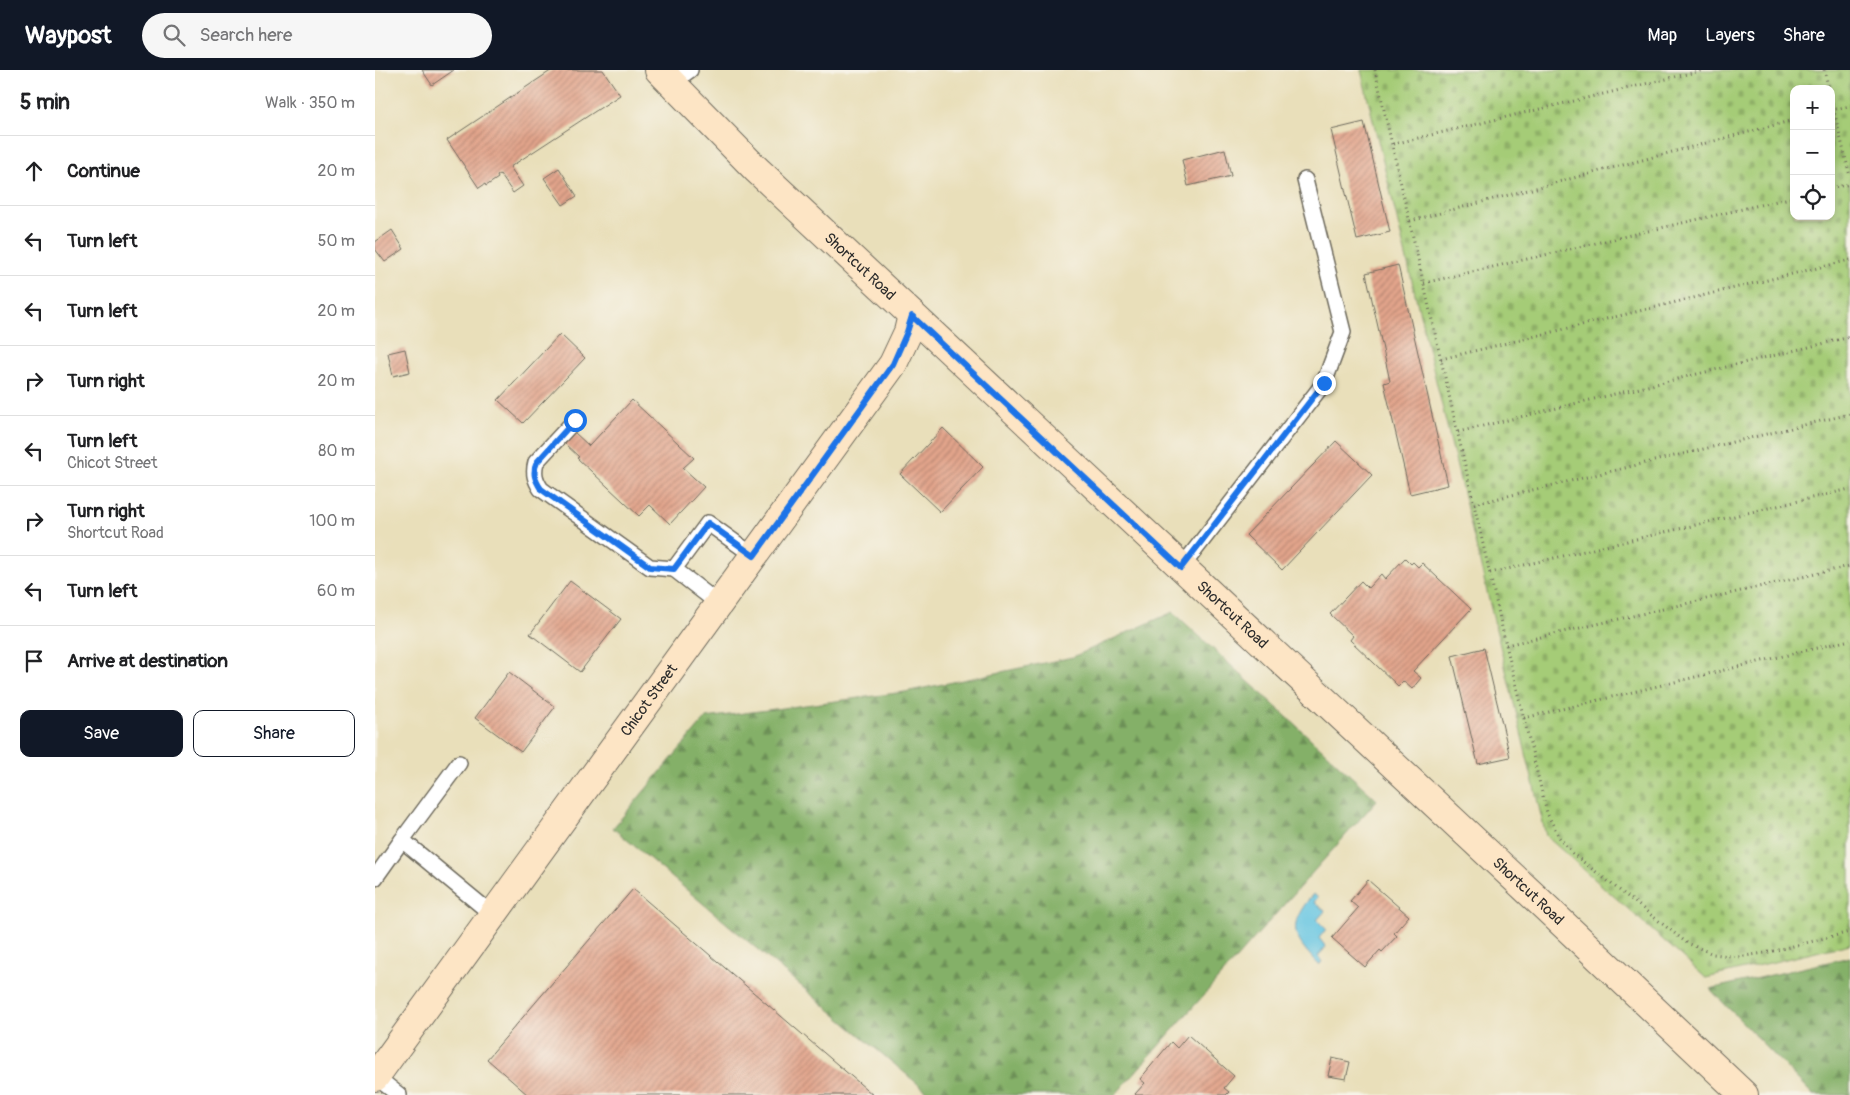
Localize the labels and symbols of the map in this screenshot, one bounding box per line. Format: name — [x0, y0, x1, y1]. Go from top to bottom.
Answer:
street label: Shortcut Road — [820, 228, 900, 304]
route end — [1313, 372, 1336, 395]
route start — [564, 409, 587, 432]
street label: Shortcut Road — [1193, 577, 1272, 653]
street label: Chicot Street — [616, 659, 682, 740]
street label: Shortcut Road — [1489, 853, 1568, 929]

